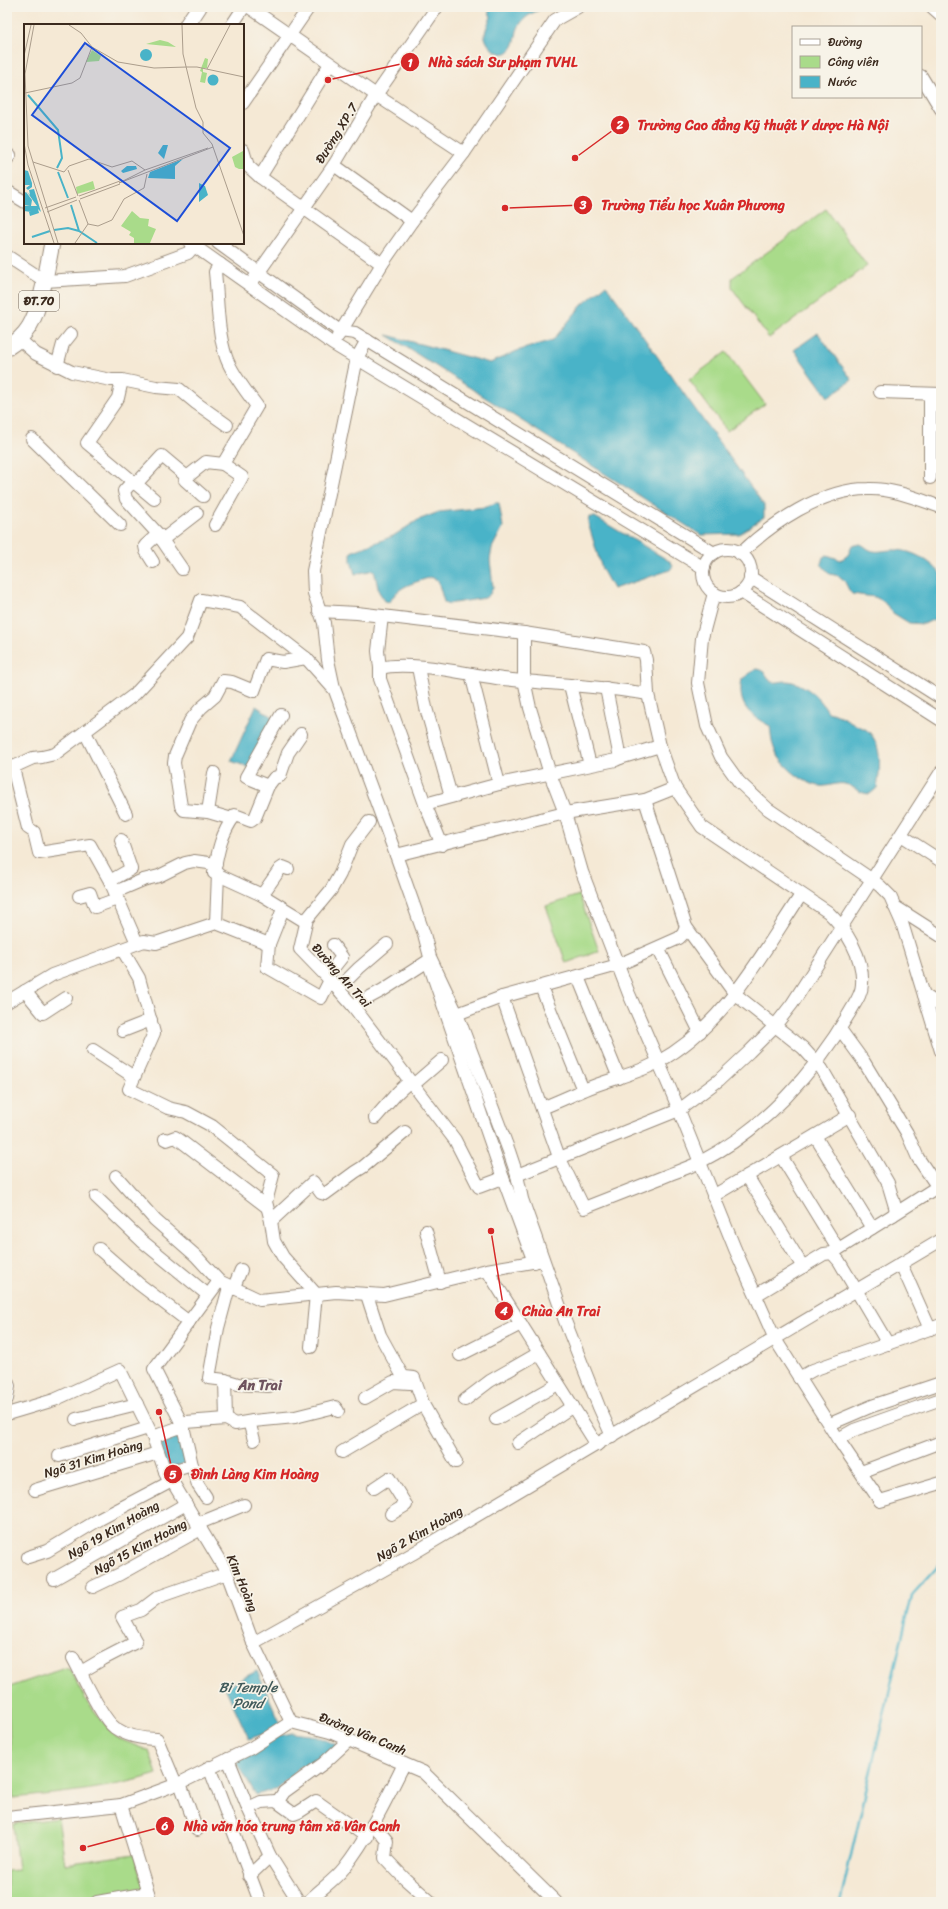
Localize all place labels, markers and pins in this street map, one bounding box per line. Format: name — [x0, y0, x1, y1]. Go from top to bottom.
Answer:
callout: Nhà sách Sư phạm TVHL — [400, 49, 585, 75]
callout: Trường Cao đẳng Kỹ thuật Y dược Hà Nội — [610, 112, 897, 138]
callout: Trường Tiểu học Xuân Phương — [573, 192, 793, 218]
callout: Chùa An Trai — [494, 1298, 608, 1324]
callout: Đình Làng Kim Hoàng — [163, 1461, 326, 1487]
callout: Nhà văn hóa trung tâm xã Vân Canh — [155, 1813, 408, 1839]

